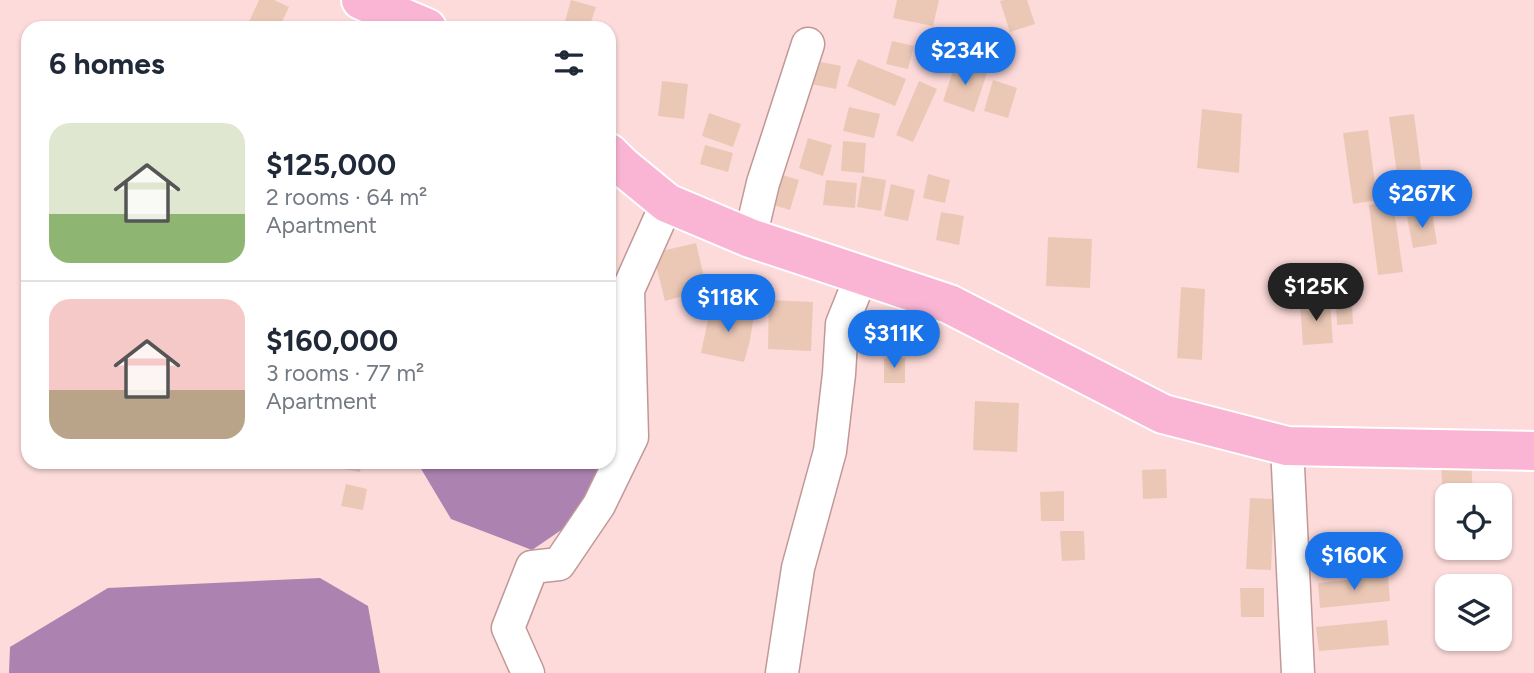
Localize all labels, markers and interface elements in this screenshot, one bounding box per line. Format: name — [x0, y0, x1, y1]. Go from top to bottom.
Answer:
pin: $234K — [916, 28, 1014, 87]
text: $234K — [931, 36, 999, 64]
icon: filters — [550, 44, 588, 82]
text: 6 homes — [49, 45, 165, 82]
text: $125,000 — [266, 146, 396, 183]
icon: home — [105, 151, 189, 235]
pin: $267K — [1373, 170, 1471, 230]
text: $267K — [1388, 179, 1456, 207]
text: 2 rooms · 64 m² — [266, 183, 427, 211]
text: Apartment — [266, 211, 377, 239]
pin: $125K — [1267, 264, 1365, 323]
text: $125K — [1284, 272, 1348, 300]
pin: $118K — [679, 274, 777, 334]
text: $118K — [697, 283, 759, 311]
pin: $311K — [845, 310, 943, 370]
text: $311K — [864, 319, 924, 347]
text: $160,000 — [266, 322, 398, 359]
icon: home — [105, 327, 189, 411]
text: 3 rooms · 77 m² — [266, 359, 424, 387]
text: Apartment — [266, 387, 377, 415]
map controls — [1435, 483, 1512, 651]
button: locate — [1435, 483, 1512, 560]
pin: $160K — [1305, 532, 1403, 592]
text: $160K — [1321, 541, 1387, 569]
button: layers — [1435, 574, 1512, 651]

